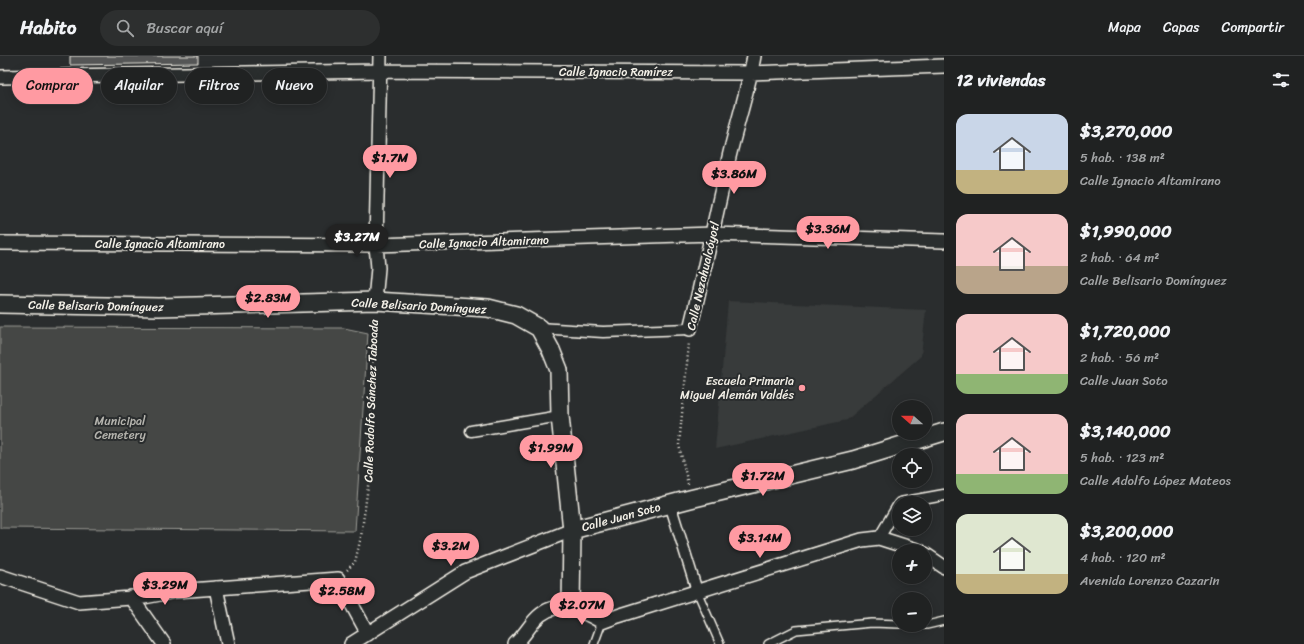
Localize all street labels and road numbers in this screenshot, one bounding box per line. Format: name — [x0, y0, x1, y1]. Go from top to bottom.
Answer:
street label: Calle Ignacio Ramírez — [559, 61, 673, 83]
street label: Calle Nezahualcóyotl — [680, 219, 726, 332]
street label: Calle Ignacio Altamirano — [419, 229, 549, 255]
street label: Calle Ignacio Altamirano — [95, 233, 225, 255]
street label: Calle Belisario Domínguez — [351, 291, 488, 321]
street label: Calle Belisario Domínguez — [28, 294, 164, 318]
street label: Calle Rodolfo Sánchez Taboada — [357, 318, 385, 483]
street label: Calle Juan Soto — [579, 496, 663, 538]

